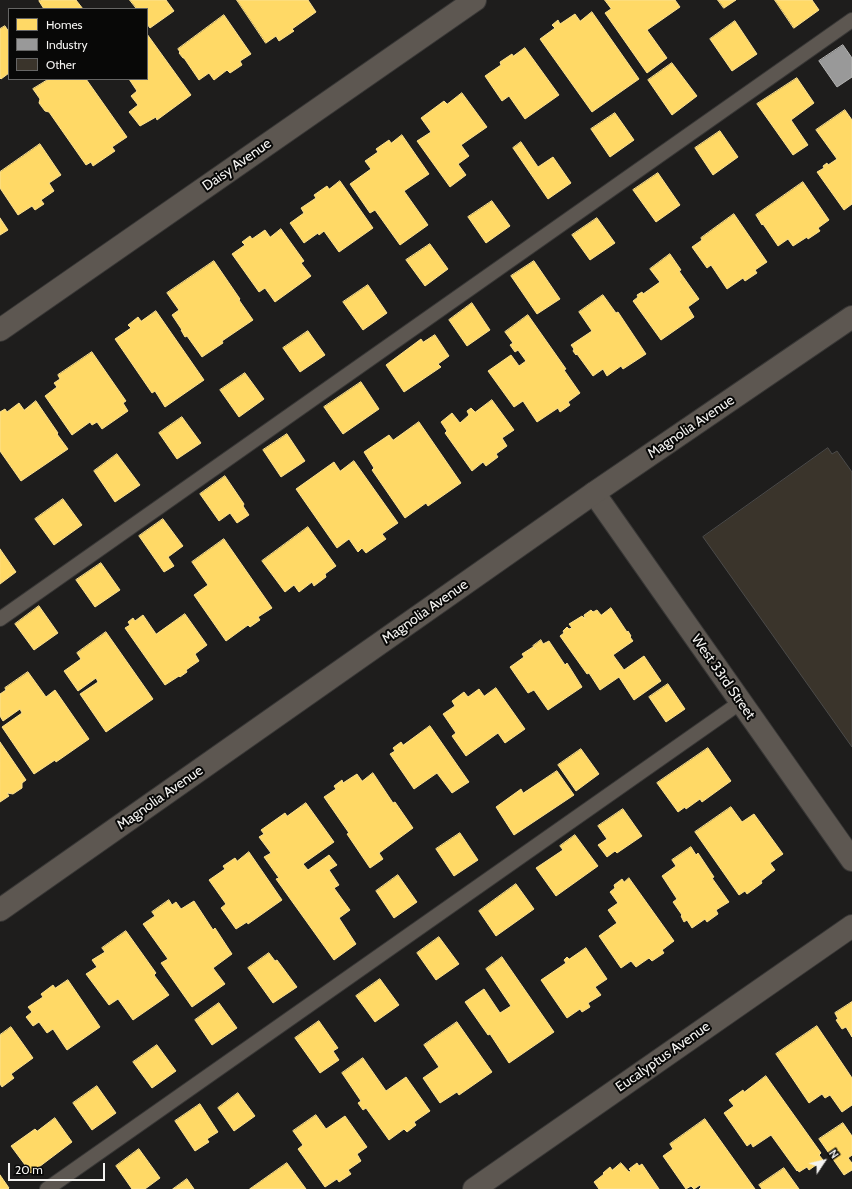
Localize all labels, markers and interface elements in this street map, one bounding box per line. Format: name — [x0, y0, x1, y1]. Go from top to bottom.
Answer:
legend — [8, 8, 148, 80]
text: Homes — [46, 17, 83, 32]
text: Industry — [46, 37, 87, 52]
text: Other — [46, 57, 76, 72]
street label: Daisy Avenue — [199, 135, 275, 195]
street label: Magnolia Avenue — [644, 392, 738, 462]
street label: Magnolia Avenue — [379, 576, 471, 648]
street label: West 33rd Street — [687, 631, 759, 723]
street label: Magnolia Avenue — [114, 762, 206, 834]
street label: Eucalyptus Avenue — [613, 1018, 713, 1096]
north arrow — [804, 1141, 844, 1181]
text: N — [826, 1147, 842, 1161]
scale bar — [10, 1155, 107, 1181]
text: 20 m — [15, 1162, 43, 1177]

